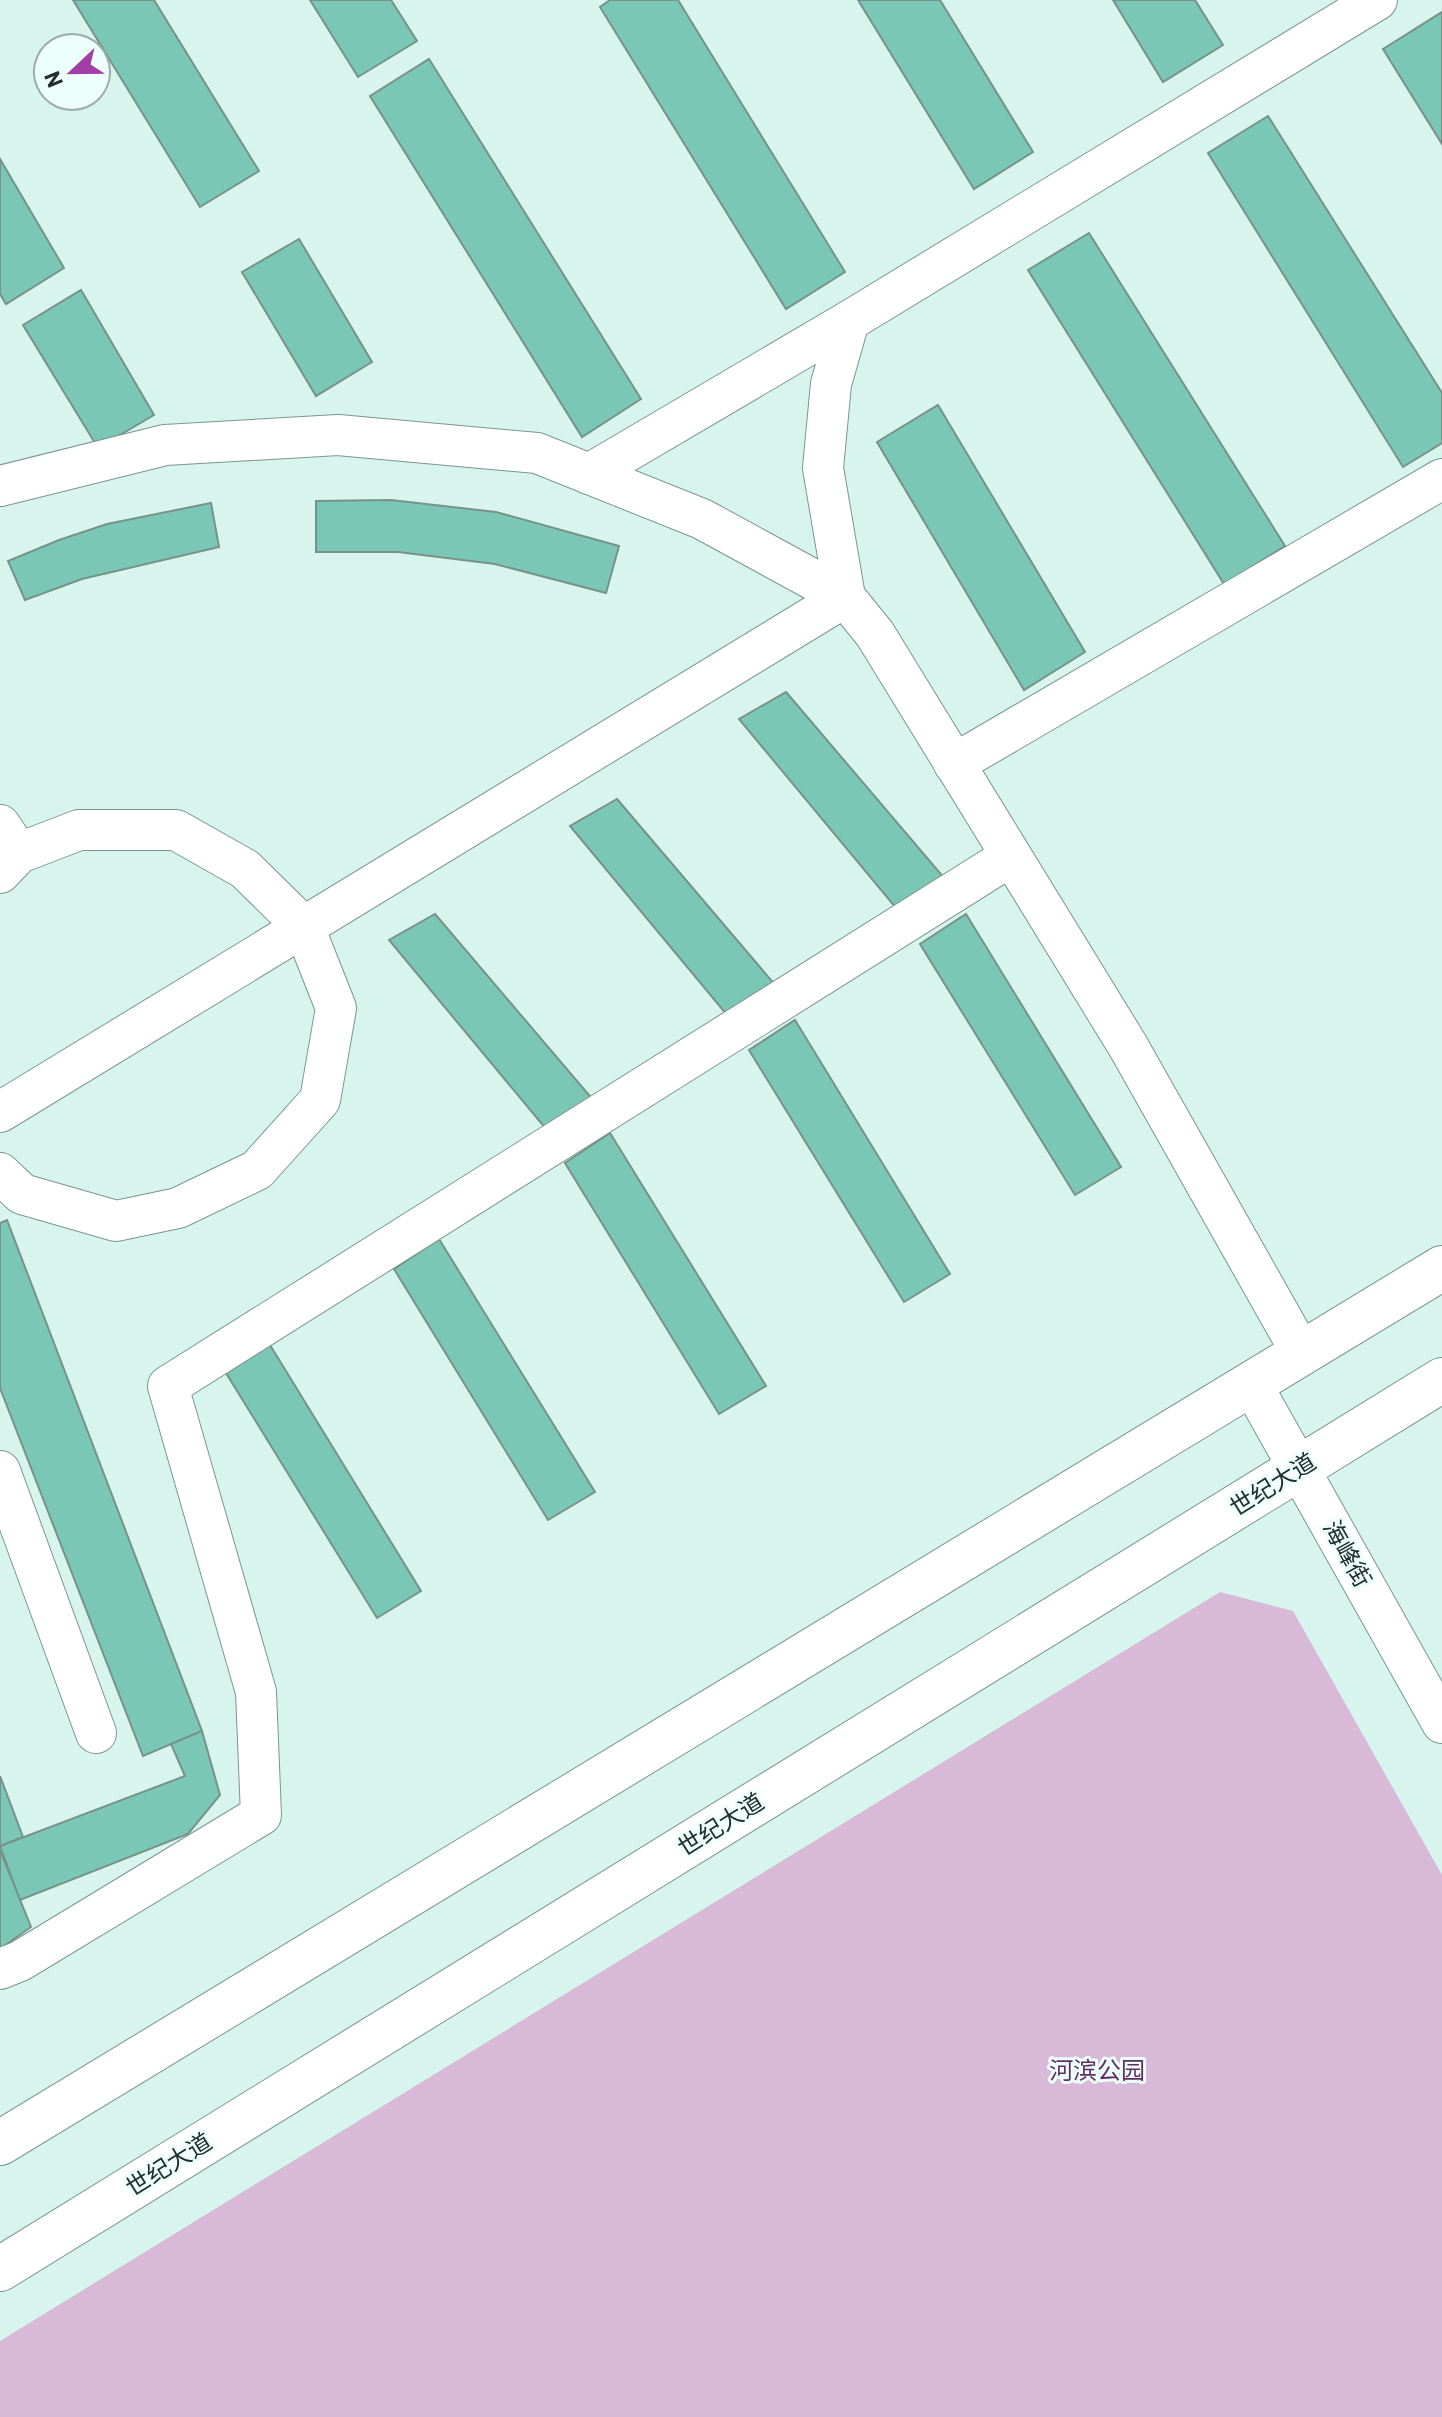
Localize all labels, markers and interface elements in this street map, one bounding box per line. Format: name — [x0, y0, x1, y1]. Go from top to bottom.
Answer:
north arrow — [32, 32, 112, 112]
text: N — [38, 68, 67, 92]
street label: 世纪大道 — [1224, 1446, 1321, 1521]
street label: 海峰街 — [1318, 1515, 1378, 1592]
street label: 世纪大道 — [672, 1786, 769, 1861]
park label: 河滨公园 — [1049, 2055, 1145, 2084]
street label: 世纪大道 — [120, 2126, 217, 2201]

